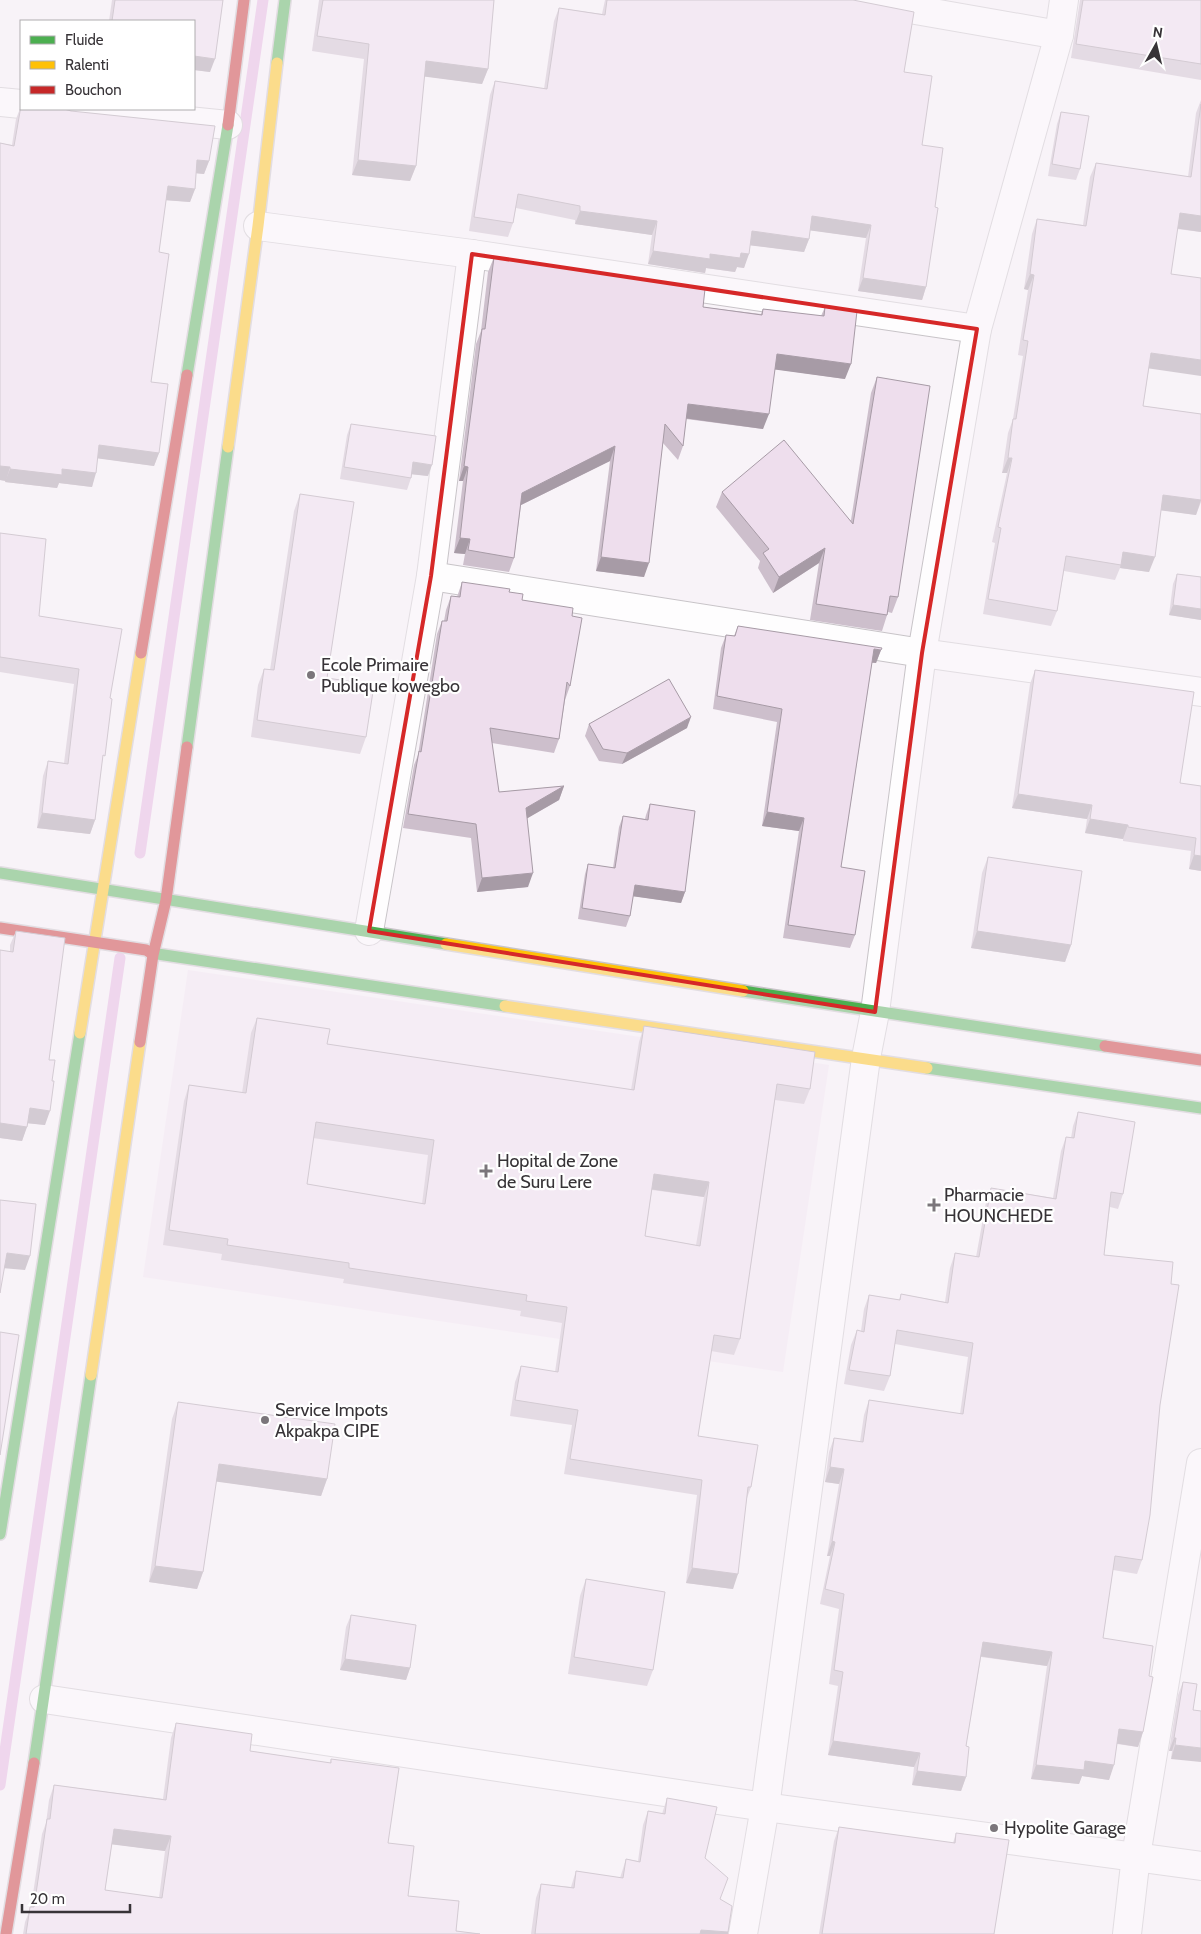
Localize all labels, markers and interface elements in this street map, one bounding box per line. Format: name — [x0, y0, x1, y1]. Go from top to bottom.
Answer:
legend — [20, 20, 195, 110]
north arrow — [1131, 20, 1181, 70]
text: N — [1152, 23, 1164, 42]
text: Fluide — [65, 31, 104, 49]
text: Ralenti — [65, 56, 109, 74]
text: Bouchon — [65, 81, 122, 99]
place label: Ecole Primaire Publique kowegbo — [321, 654, 460, 697]
marker: Ecole Primaire Publique kowegbo — [305, 669, 317, 681]
place label: Hopital de Zone de Suru Lere — [497, 1150, 618, 1193]
marker: Hopital de Zone de Suru Lere — [479, 1164, 493, 1178]
place label: Pharmacie HOUNCHEDE — [944, 1184, 1053, 1227]
marker: Pharmacie HOUNCHEDE — [928, 1199, 940, 1211]
place label: Service Impots Akpakpa CIPE — [275, 1399, 388, 1442]
marker: Service Impots Akpakpa CIPE — [259, 1414, 271, 1426]
place label: Hypolite Garage — [1004, 1817, 1126, 1839]
marker: Hypolite Garage — [988, 1822, 1000, 1834]
scale bar — [22, 1882, 130, 1914]
text: 20 m — [30, 1890, 65, 1908]

